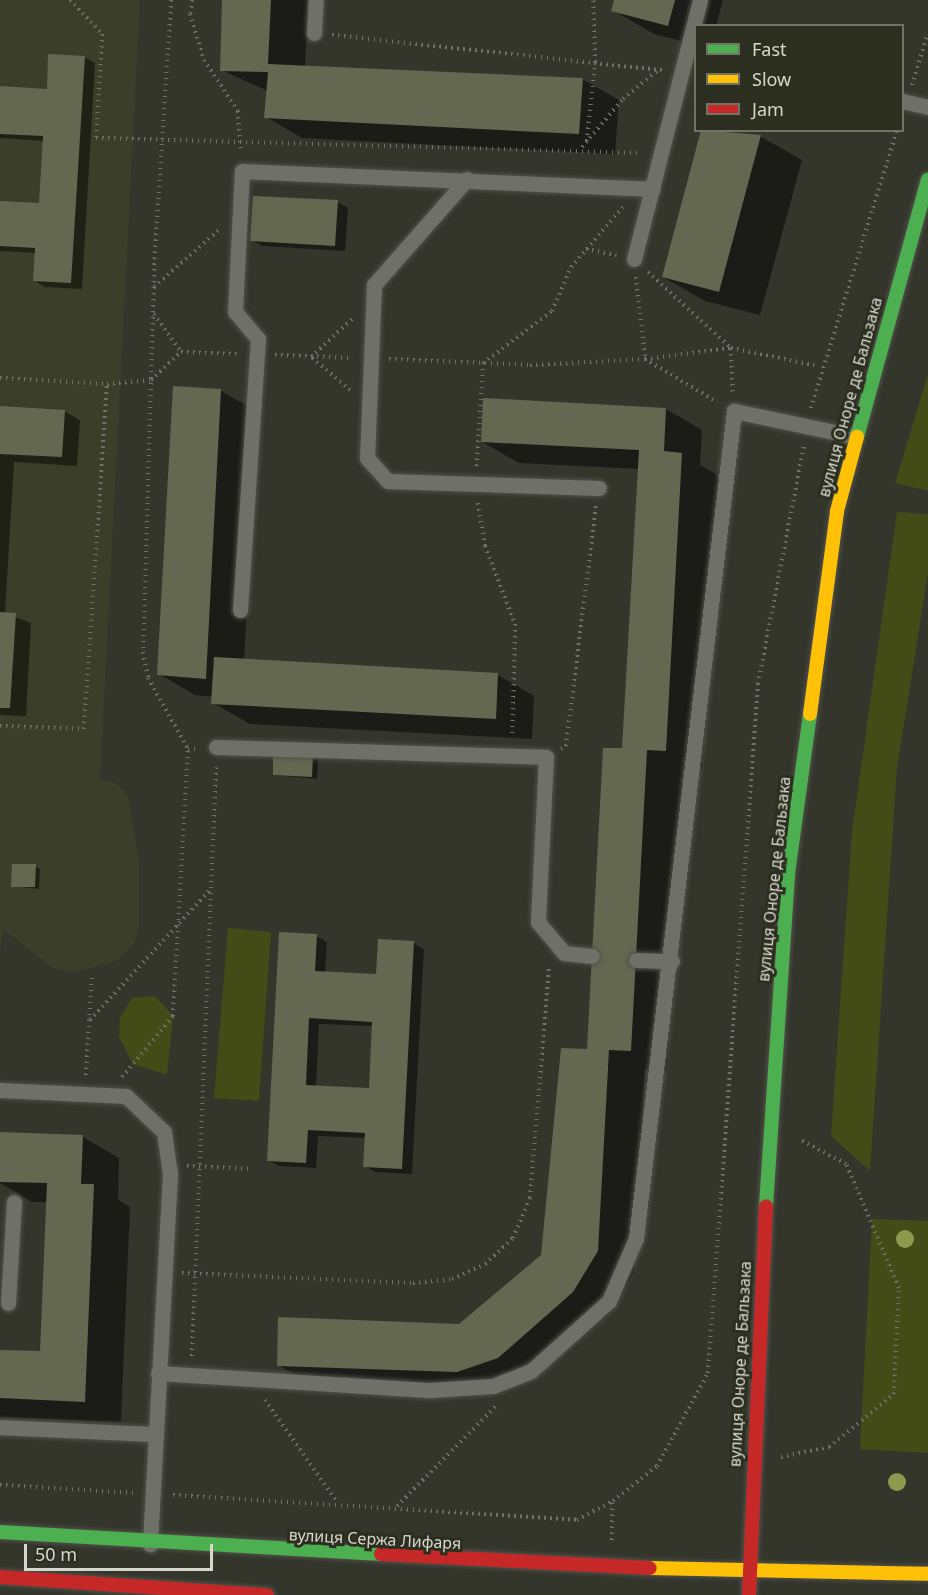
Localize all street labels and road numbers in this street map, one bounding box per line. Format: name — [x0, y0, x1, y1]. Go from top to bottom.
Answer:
street label: вулиця Оноре де Бальзака — [814, 295, 886, 499]
street label: вулиця Оноре де Бальзака — [754, 775, 794, 983]
street label: вулиця Оноре де Бальзака — [725, 1261, 755, 1467]
street label: вулиця Сержа Лифаря — [288, 1525, 462, 1553]

